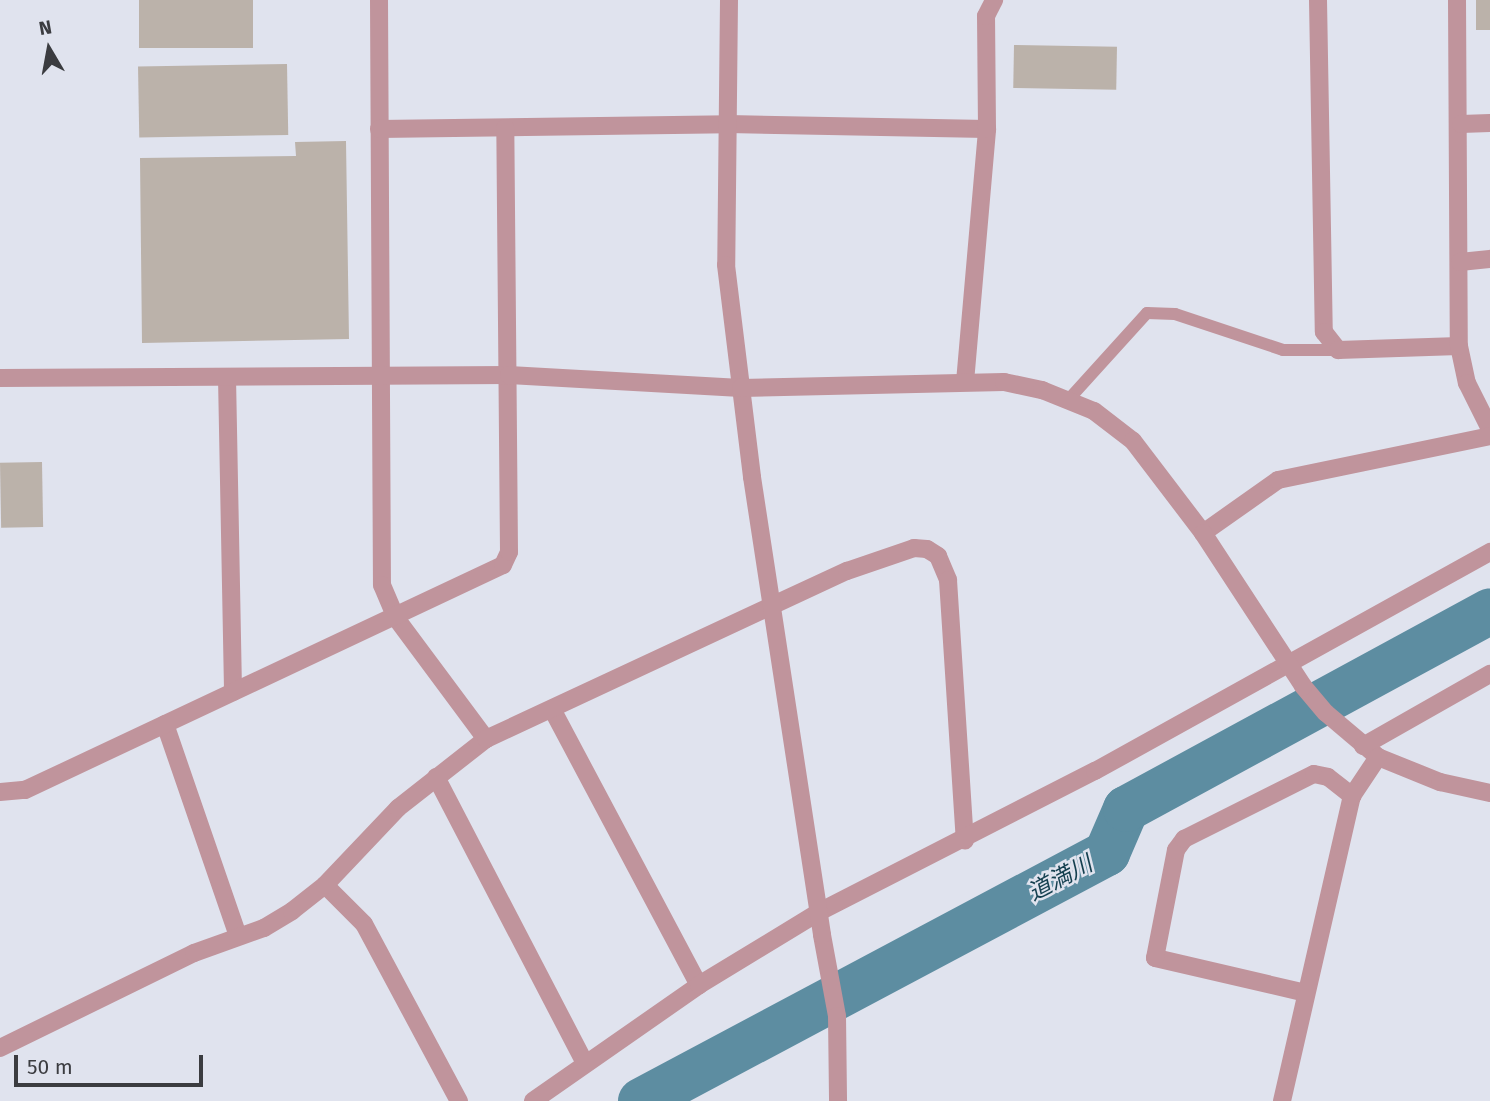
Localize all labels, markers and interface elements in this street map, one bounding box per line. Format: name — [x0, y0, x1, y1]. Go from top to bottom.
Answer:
north arrow — [14, 14, 84, 84]
text: N — [37, 15, 53, 40]
water label: 道満川 — [1023, 850, 1097, 906]
scale bar — [18, 1042, 206, 1086]
text: 50 m — [27, 1054, 73, 1080]

